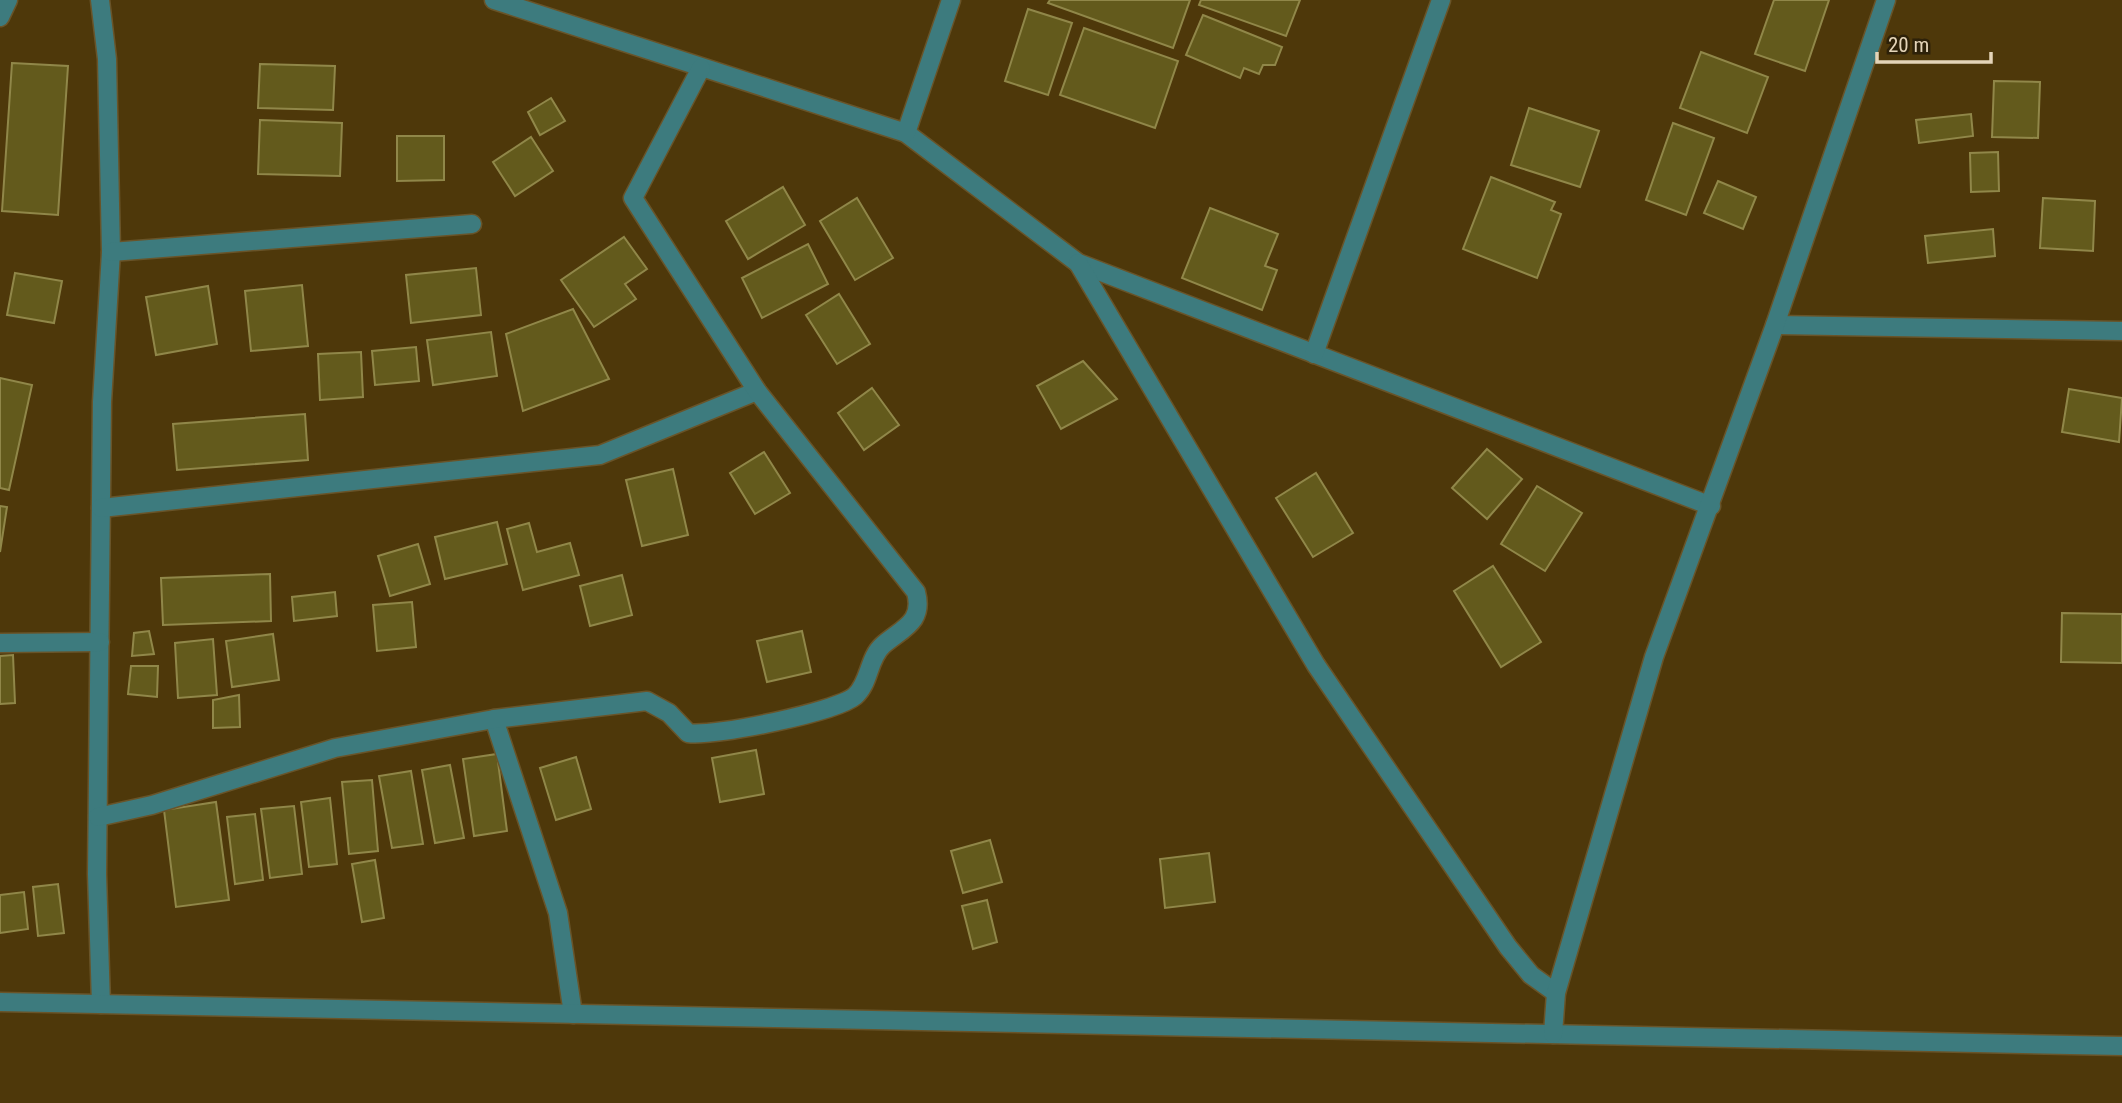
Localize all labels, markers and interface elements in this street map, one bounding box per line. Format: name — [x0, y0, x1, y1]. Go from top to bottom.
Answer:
scale bar — [1877, 21, 1991, 65]
text: 20 m — [1888, 33, 1929, 57]

